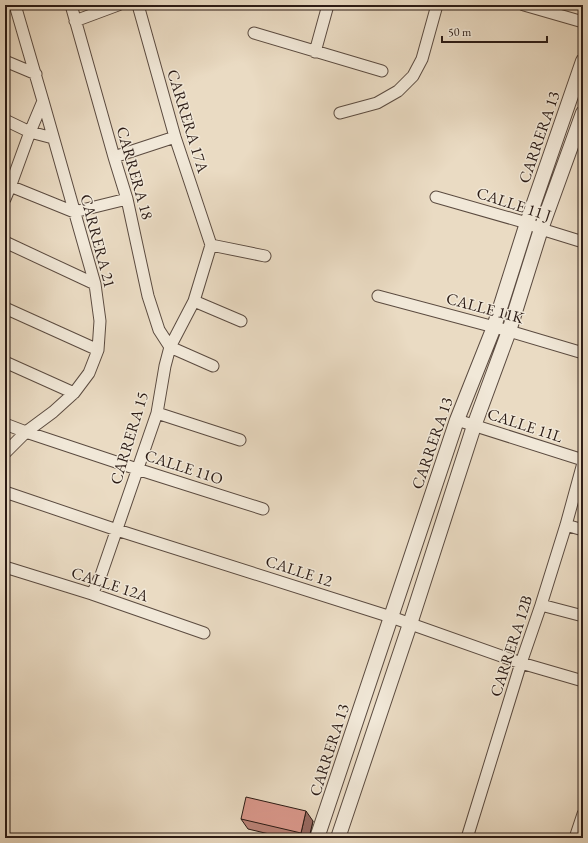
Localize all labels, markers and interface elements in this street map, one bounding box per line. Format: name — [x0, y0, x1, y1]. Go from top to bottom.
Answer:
scale bar — [442, 18, 547, 44]
text: 50 m — [448, 24, 472, 40]
street label: CARRERA 17A — [162, 67, 214, 176]
street label: CARRERA 13 — [513, 88, 565, 186]
street label: CARRERA 18 — [112, 124, 158, 222]
street label: CALLE 11 J — [474, 182, 554, 226]
street label: CARRERA 21 — [75, 192, 121, 290]
street label: CALLE 11K — [444, 288, 527, 329]
street label: CARRERA 15 — [105, 389, 153, 487]
street label: CARRERA 13 — [406, 394, 458, 492]
street label: CALLE 11L — [485, 403, 566, 447]
street label: CALLE 11O — [142, 445, 226, 489]
street label: CALLE 12 — [263, 550, 335, 592]
street label: CALLE 12A — [69, 562, 152, 607]
street label: CARRERA 12B — [485, 593, 537, 699]
street label: CARRERA 13 — [304, 701, 354, 799]

